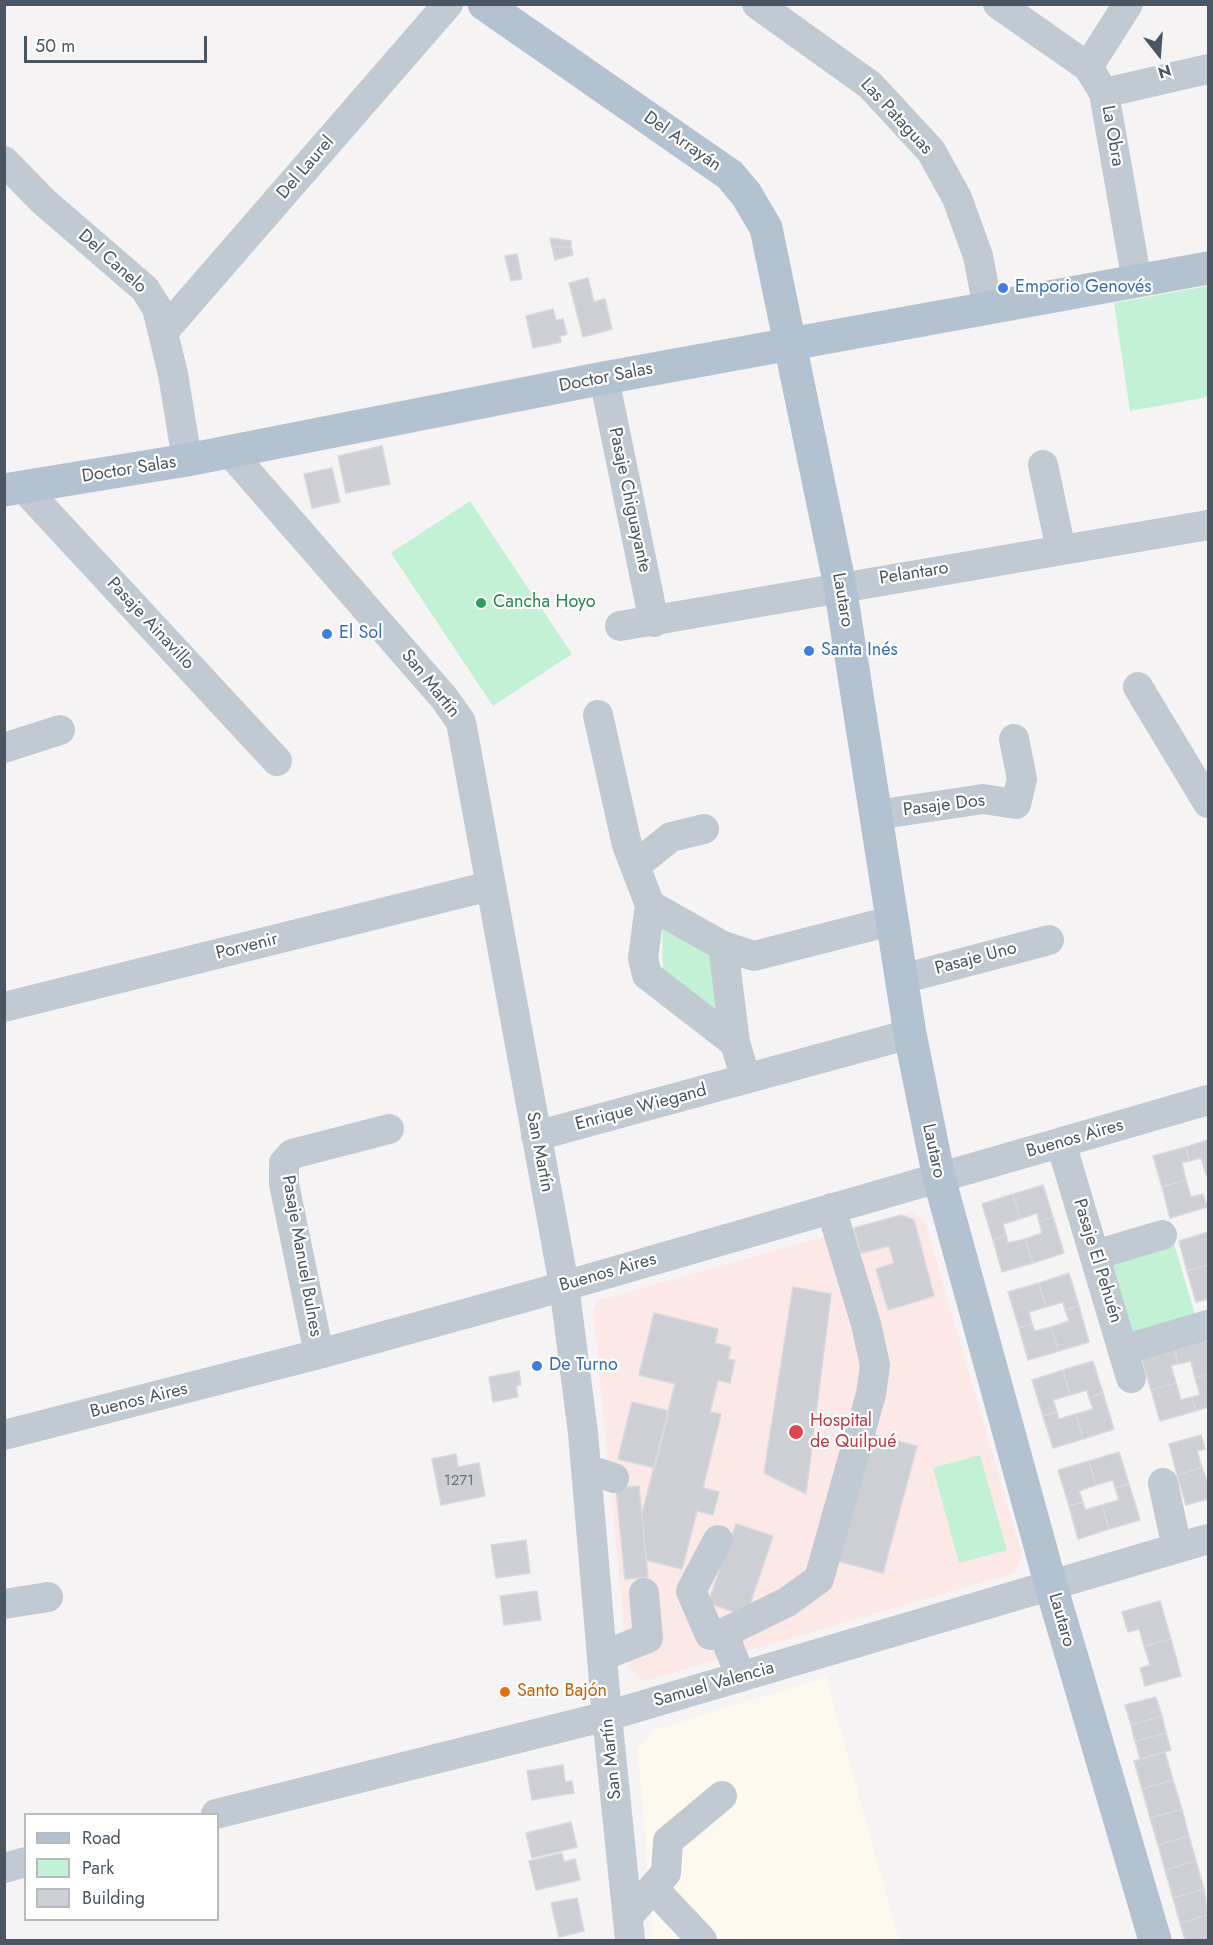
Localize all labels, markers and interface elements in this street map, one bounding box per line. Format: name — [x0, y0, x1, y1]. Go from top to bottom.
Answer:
scale bar — [27, 24, 210, 62]
north arrow — [1129, 24, 1189, 84]
text: 50 m — [35, 33, 75, 59]
text: N — [1155, 59, 1174, 85]
street label: Las Pataguas — [855, 75, 937, 159]
street label: La Obra — [1096, 104, 1128, 168]
street label: Del Arrayán — [639, 107, 725, 177]
street label: Del Laurel — [273, 132, 339, 204]
street label: Del Canelo — [73, 226, 151, 298]
place label: Emporio Genovés — [1015, 277, 1152, 299]
marker: Emporio Genovés — [996, 281, 1010, 295]
street label: Doctor Salas — [557, 358, 655, 398]
street label: Pasaje Chiguayante — [603, 426, 655, 574]
street label: Doctor Salas — [80, 452, 178, 488]
street label: Pelantaro — [878, 558, 950, 590]
street label: Lautaro — [827, 571, 857, 629]
street label: Pasaje Ainavillo — [102, 573, 198, 675]
place label: Cancha Hoyo — [493, 592, 595, 614]
marker: Cancha Hoyo — [474, 596, 488, 610]
place label: El Sol — [339, 623, 382, 645]
marker: El Sol — [320, 627, 334, 641]
place label: Santa Inés — [821, 640, 898, 662]
marker: Santa Inés — [802, 644, 816, 658]
street label: San Martín — [396, 646, 464, 722]
street label: Pasaje Dos — [902, 790, 986, 822]
street label: Porvenir — [214, 929, 280, 965]
street label: Pasaje Uno — [933, 938, 1019, 980]
street label: Enrique Wiegand — [573, 1080, 709, 1136]
street label: San Martín — [521, 1110, 557, 1194]
street label: Buenos Aires — [1024, 1115, 1126, 1163]
street label: Lautaro — [917, 1122, 949, 1180]
street label: Pasaje Manuel Bulnes — [276, 1174, 326, 1338]
street label: Pasaje El Pehuén — [1068, 1196, 1126, 1326]
street label: Buenos Aires — [557, 1249, 659, 1297]
place label: De Turno — [549, 1355, 618, 1377]
marker: De Turno — [530, 1359, 544, 1373]
street label: Buenos Aires — [88, 1378, 190, 1424]
place label: Hospital de Quilpué — [810, 1411, 896, 1454]
marker: Hospital de Quilpué — [787, 1423, 805, 1441]
house number: 1271 — [444, 1472, 474, 1490]
street label: Lautaro — [1043, 1591, 1079, 1649]
street label: Samuel Valencia — [651, 1657, 777, 1713]
place label: Santo Bajón — [517, 1681, 607, 1703]
marker: Santo Bajón — [498, 1685, 512, 1699]
street label: San Martín — [597, 1717, 627, 1801]
legend — [24, 1813, 219, 1921]
text: Road — [82, 1825, 121, 1851]
text: Park — [82, 1855, 114, 1881]
text: Building — [82, 1885, 145, 1911]

